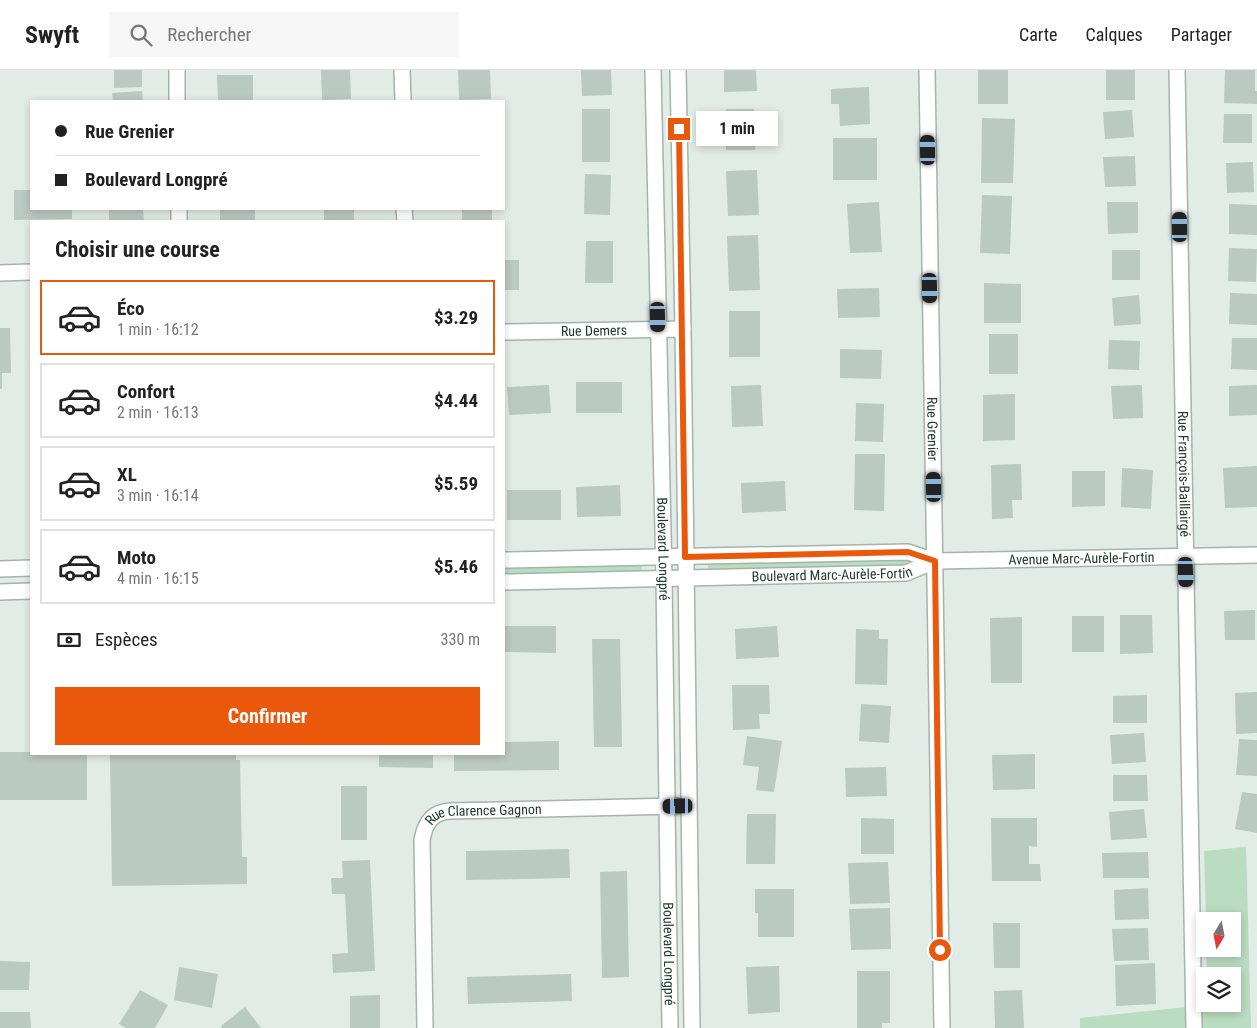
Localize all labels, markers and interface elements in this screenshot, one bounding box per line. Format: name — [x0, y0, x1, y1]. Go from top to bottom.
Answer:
search box — [109, 12, 459, 57]
text: Swyft — [25, 21, 79, 49]
icon: search — [127, 21, 155, 49]
text: Rechercher — [167, 23, 251, 46]
text: Carte — [1019, 24, 1058, 45]
text: Calques — [1086, 24, 1143, 45]
text: Partager — [1171, 24, 1232, 45]
callout: 1 min — [696, 112, 779, 146]
route end — [668, 118, 690, 140]
text: 1 min — [719, 119, 755, 138]
text: Rue Grenier — [85, 120, 174, 143]
car — [920, 135, 935, 165]
text: Boulevard Longpré — [85, 168, 228, 191]
car — [1172, 212, 1187, 242]
text: Choisir une course — [55, 237, 220, 262]
car — [922, 273, 937, 303]
icon: car — [57, 295, 102, 340]
text: Éco — [117, 297, 144, 320]
car — [650, 302, 665, 332]
text: $3.29 — [434, 306, 478, 329]
text: 1 min · 16:12 — [117, 320, 199, 339]
street label: Rue Demers — [561, 322, 627, 339]
icon: car — [57, 378, 102, 423]
text: Confort — [117, 380, 175, 403]
text: $4.44 — [434, 389, 478, 412]
street label: Rue Grenier — [924, 397, 941, 461]
text: 2 min · 16:13 — [117, 403, 199, 422]
street label: Rue François-Baillairgé — [1175, 411, 1193, 538]
icon: car — [57, 461, 102, 506]
text: XL — [117, 463, 137, 486]
text: $5.59 — [434, 472, 478, 495]
car — [926, 472, 941, 502]
text: 3 min · 16:14 — [117, 486, 199, 505]
street label: Boulevard Longpré — [654, 497, 672, 601]
icon: car — [57, 544, 102, 589]
text: Moto — [117, 546, 156, 569]
street label: Avenue Marc-Aurèle-Fortin — [1008, 549, 1155, 568]
text: $5.46 — [434, 555, 478, 578]
car — [1177, 557, 1194, 587]
street label: Boulevard Marc-Aurèle-Fortin — [751, 563, 915, 584]
text: 4 min · 16:15 — [117, 569, 199, 588]
icon: cash — [55, 626, 83, 654]
text: Espèces — [95, 628, 158, 651]
text: 330 m — [441, 630, 480, 649]
button: Confirmer — [55, 687, 480, 745]
car — [662, 798, 693, 814]
street label: Rue Clarence Gagnon — [421, 801, 542, 828]
street label: Boulevard Longpré — [660, 902, 678, 1006]
north arrow — [1196, 912, 1241, 958]
map controls — [1196, 912, 1241, 1012]
route start — [929, 939, 951, 961]
button: layers — [1196, 967, 1241, 1012]

